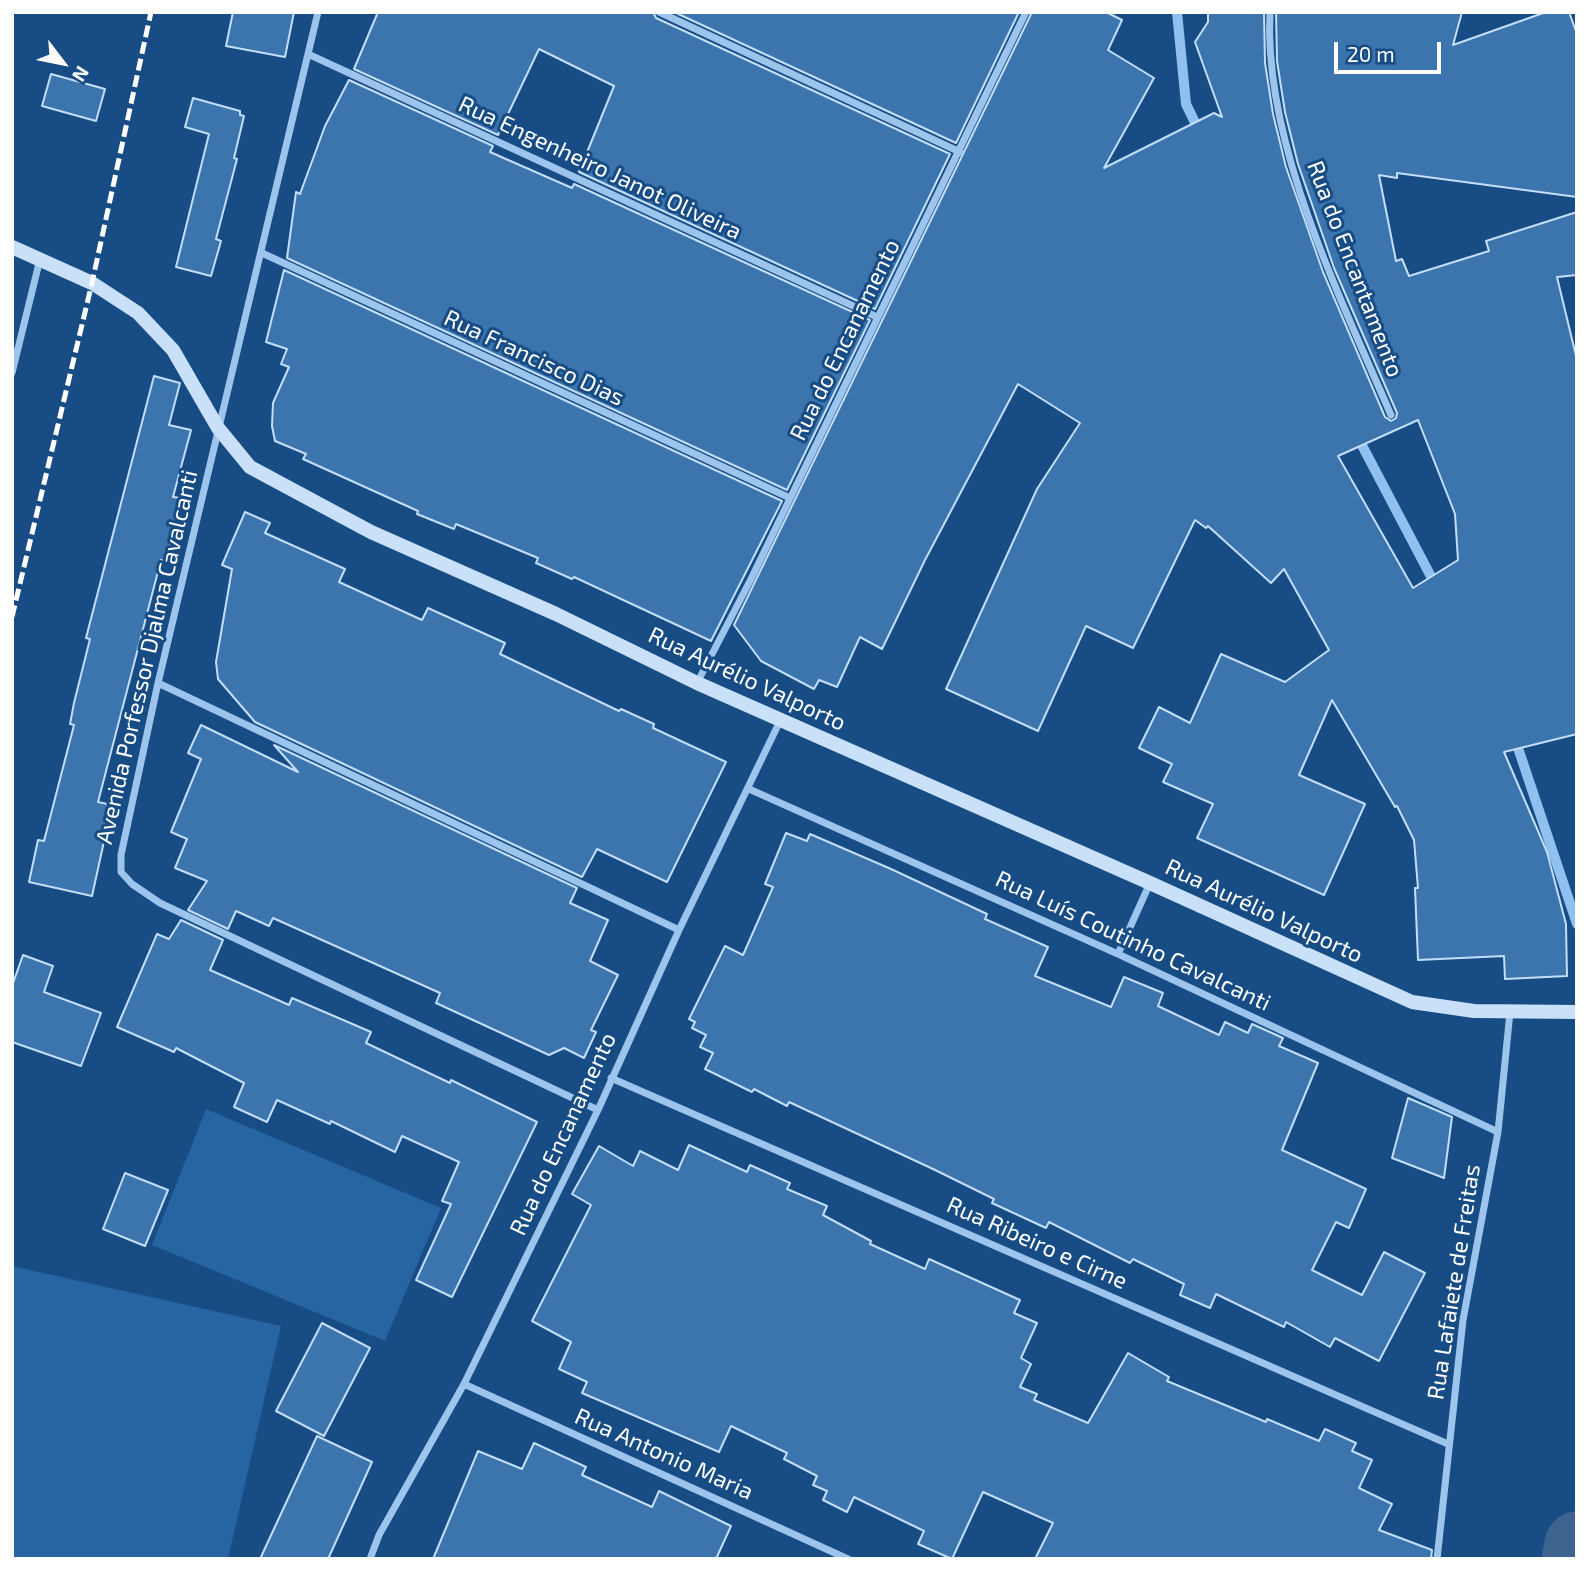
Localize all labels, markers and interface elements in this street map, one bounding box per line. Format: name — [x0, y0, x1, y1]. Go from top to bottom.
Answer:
north arrow — [28, 28, 98, 98]
scale bar — [1337, 28, 1444, 72]
text: 20 m — [1347, 41, 1395, 66]
text: N — [68, 62, 95, 86]
street label: Rua Engenheiro Janot Oliveira — [454, 90, 746, 246]
street label: Rua do Encantamento — [1301, 157, 1409, 381]
street label: Rua do Encanamento — [784, 235, 906, 445]
street label: Rua Francisco Dias — [440, 304, 628, 412]
street label: Avenida Porfessor Djalma Cavalcanti — [90, 467, 204, 847]
street label: Rua Aurélio Valporto — [644, 621, 850, 737]
street label: Rua Aurélio Valporto — [1161, 853, 1367, 969]
street label: Rua Luís Coutinho Cavalcanti — [991, 865, 1275, 1017]
street label: Rua do Encanamento — [504, 1028, 622, 1240]
street label: Rua Lafaiete de Freitas — [1422, 1162, 1486, 1402]
street label: Rua Ribeiro e Cirne — [943, 1191, 1131, 1295]
street label: Rua Antonio Maria — [571, 1402, 757, 1506]

